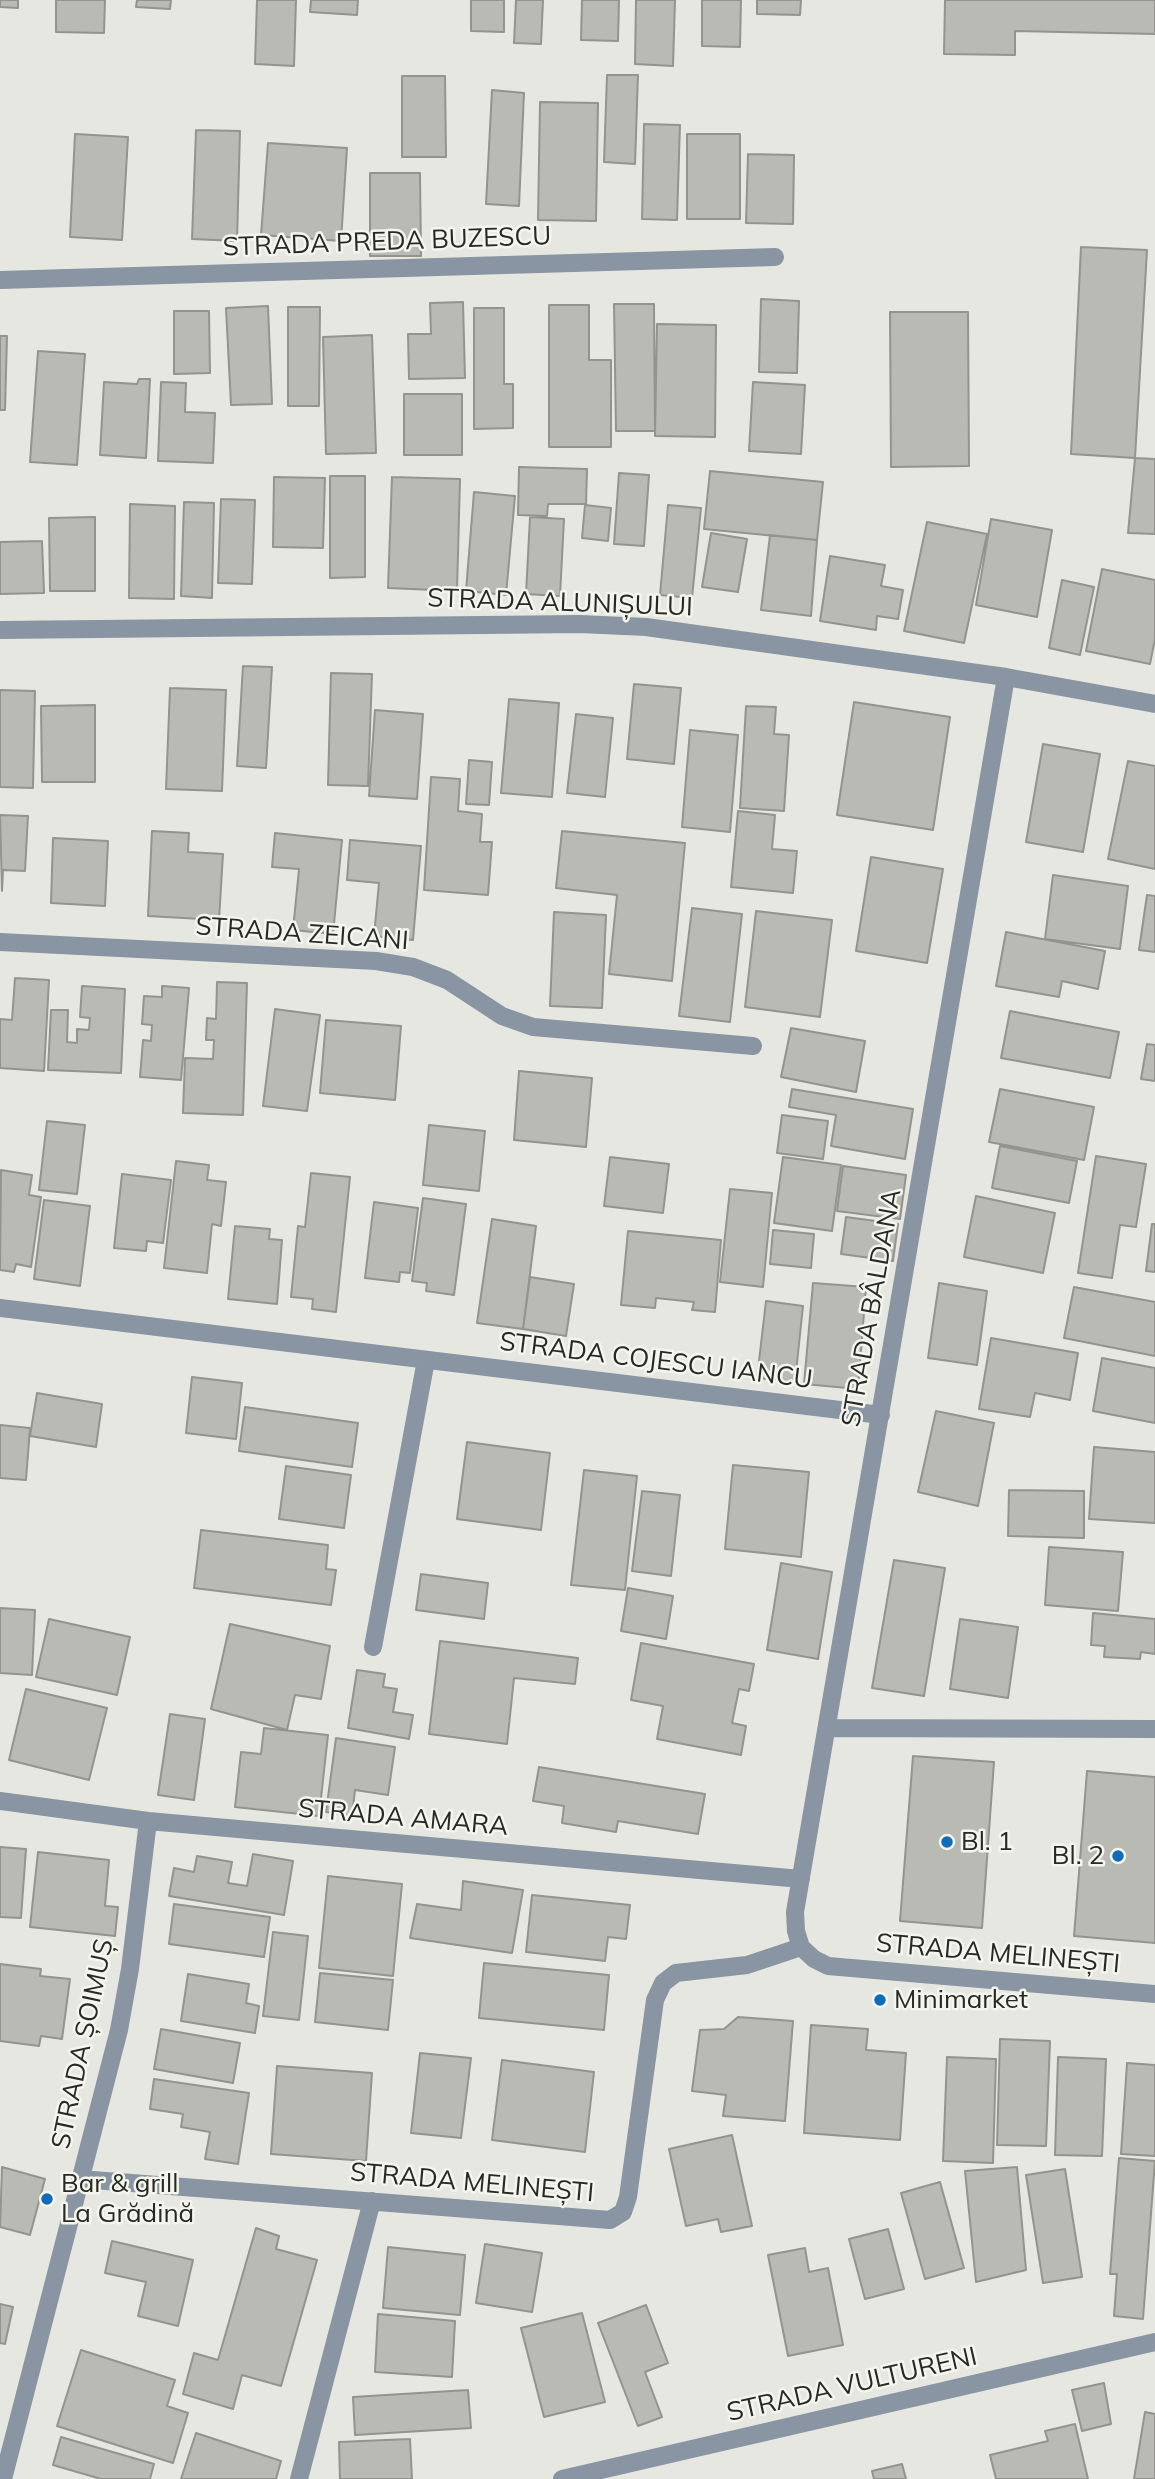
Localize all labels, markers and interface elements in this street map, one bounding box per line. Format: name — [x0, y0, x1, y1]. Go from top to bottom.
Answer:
street label: STRADA PREDA BUZESCU — [222, 221, 552, 263]
street label: STRADA ALUNIȘULUI — [427, 583, 693, 623]
street label: STRADA ZEICANI — [194, 911, 410, 957]
street label: STRADA BÂLDANA — [836, 1187, 908, 1429]
street label: STRADA COJESCU IANCU — [498, 1326, 814, 1396]
street label: STRADA AMARA — [297, 1793, 509, 1843]
place label: Bl. 1 — [961, 1826, 1013, 1858]
marker: Bl. 1 — [939, 1834, 955, 1850]
place label: Bl. 2 — [1052, 1840, 1104, 1872]
marker: Bl. 2 — [1110, 1848, 1126, 1864]
street label: STRADA MELINEȘTI — [875, 1928, 1121, 1980]
street label: STRADA ȘOIMUȘ — [46, 1936, 120, 2152]
place label: Minimarket — [894, 1984, 1028, 2016]
marker: Minimarket — [872, 1992, 888, 2008]
street label: STRADA MELINEȘTI — [349, 2157, 595, 2209]
place label: Bar & grill La Grădină — [61, 2168, 194, 2230]
marker: Bar & grill La Grădină — [39, 2191, 55, 2207]
street label: STRADA VULTURENI — [724, 2341, 980, 2429]

